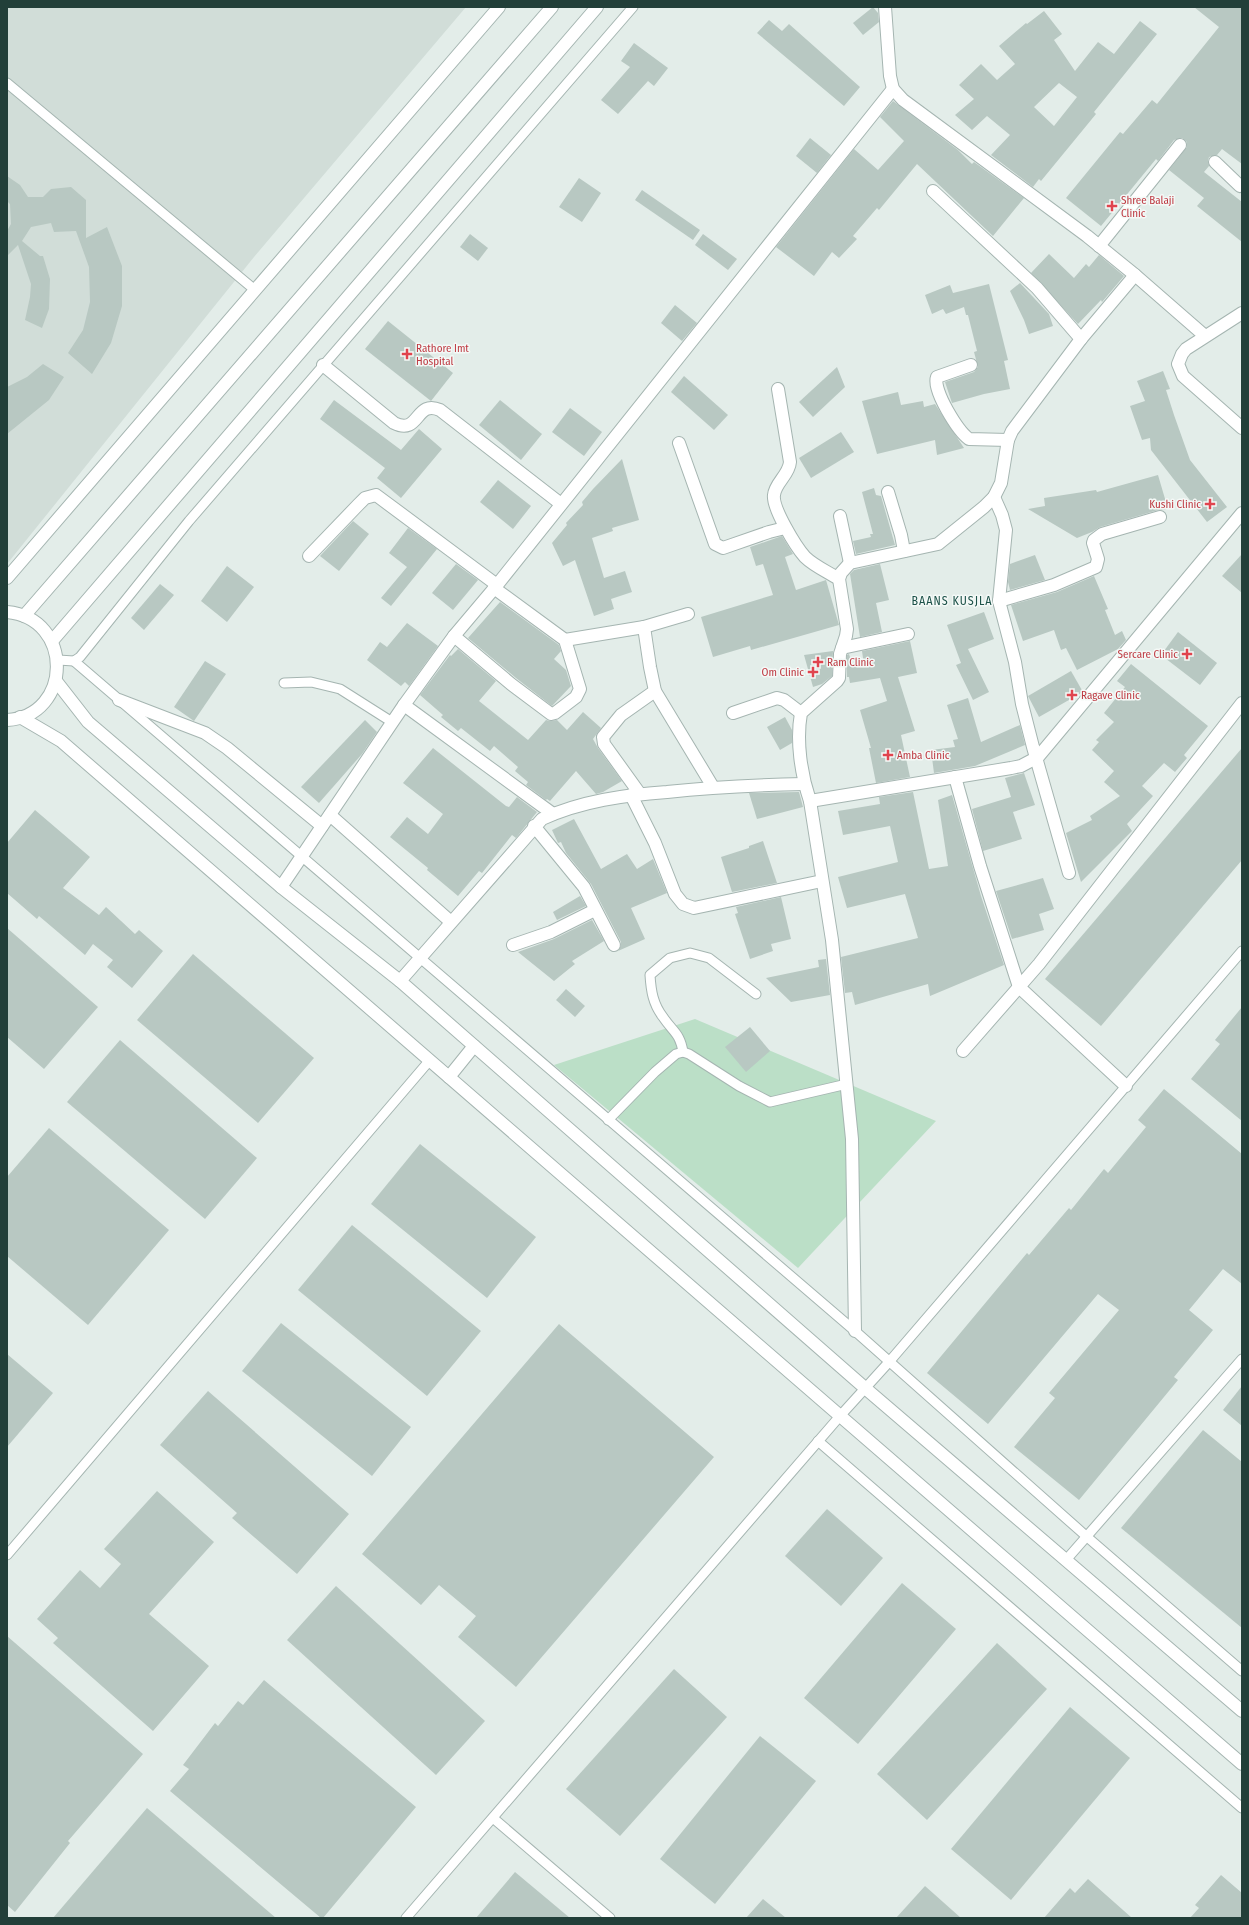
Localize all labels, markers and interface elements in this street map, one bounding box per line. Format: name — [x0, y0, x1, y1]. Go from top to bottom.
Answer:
place label: Shree Balaji Clinic — [1121, 194, 1174, 220]
marker: Shree Balaji Clinic — [1106, 200, 1118, 212]
place label: Rathore Imt Hospital — [416, 342, 469, 368]
marker: Rathore Imt Hospital — [401, 348, 413, 360]
place label: Kushi Clinic — [1149, 498, 1201, 511]
marker: Kushi Clinic — [1204, 498, 1216, 510]
district label: BAANS KUSJLA — [911, 594, 993, 608]
place label: Sercare Clinic — [1118, 648, 1178, 661]
marker: Sercare Clinic — [1181, 648, 1193, 660]
marker: Ram Clinic — [812, 656, 824, 668]
place label: Ram Clinic — [827, 656, 874, 669]
place label: Om Clinic — [762, 666, 804, 679]
marker: Om Clinic — [807, 666, 819, 678]
marker: Ragave Clinic — [1066, 689, 1078, 701]
place label: Ragave Clinic — [1081, 689, 1140, 702]
marker: Amba Clinic — [882, 749, 894, 761]
place label: Amba Clinic — [897, 749, 950, 762]

